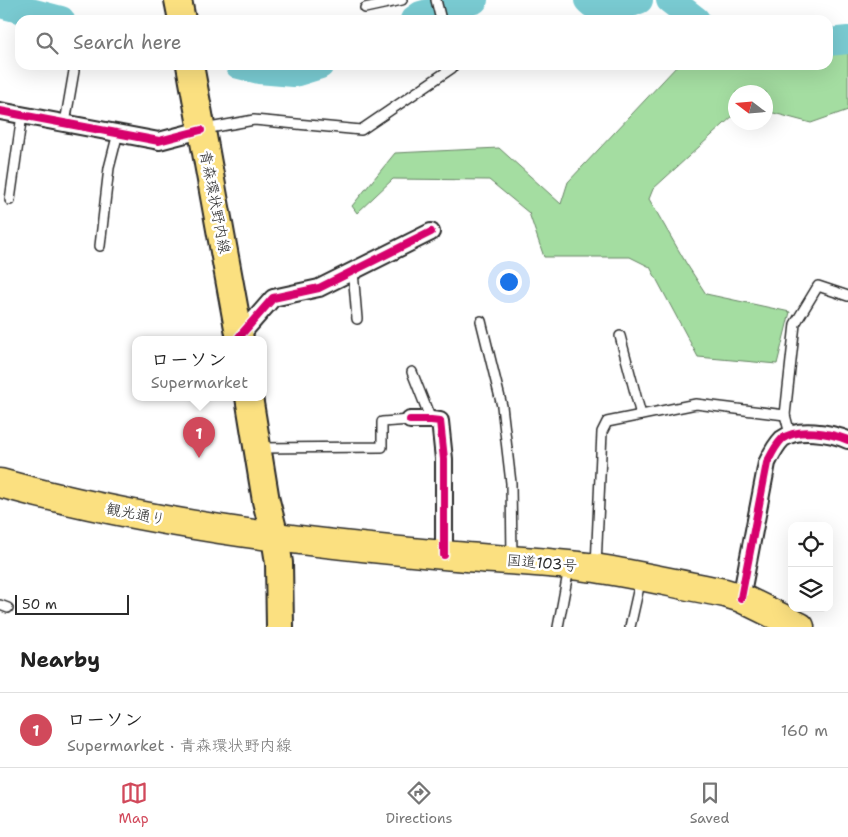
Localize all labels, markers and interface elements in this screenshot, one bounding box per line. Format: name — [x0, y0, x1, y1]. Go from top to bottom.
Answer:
search box — [15, 15, 833, 70]
icon: search — [33, 29, 61, 57]
text: Search here — [73, 30, 182, 55]
north arrow — [728, 85, 773, 130]
street label: 青森環状野内線 — [195, 149, 235, 255]
your location — [496, 269, 522, 295]
popup — [132, 336, 267, 401]
text: ローソン — [151, 347, 227, 372]
text: Supermarket — [151, 372, 248, 393]
pin: 1 — [183, 417, 215, 458]
street label: 観光通り — [105, 498, 167, 530]
map controls — [788, 522, 833, 612]
button: locate — [788, 522, 833, 567]
street label: 国道103号 — [506, 550, 578, 576]
button: layers — [788, 567, 833, 612]
scale bar — [15, 592, 129, 615]
text: 50 m — [22, 595, 57, 613]
text: Nearby — [20, 646, 100, 674]
text: ローソン — [67, 707, 143, 732]
text: 1 — [32, 720, 40, 741]
text: 160 m — [781, 720, 828, 741]
text: Supermarket · 青森環状野内線 — [67, 735, 292, 756]
tab: Map — [119, 779, 149, 827]
tab: Directions — [386, 779, 452, 827]
tab: Saved — [690, 779, 729, 827]

